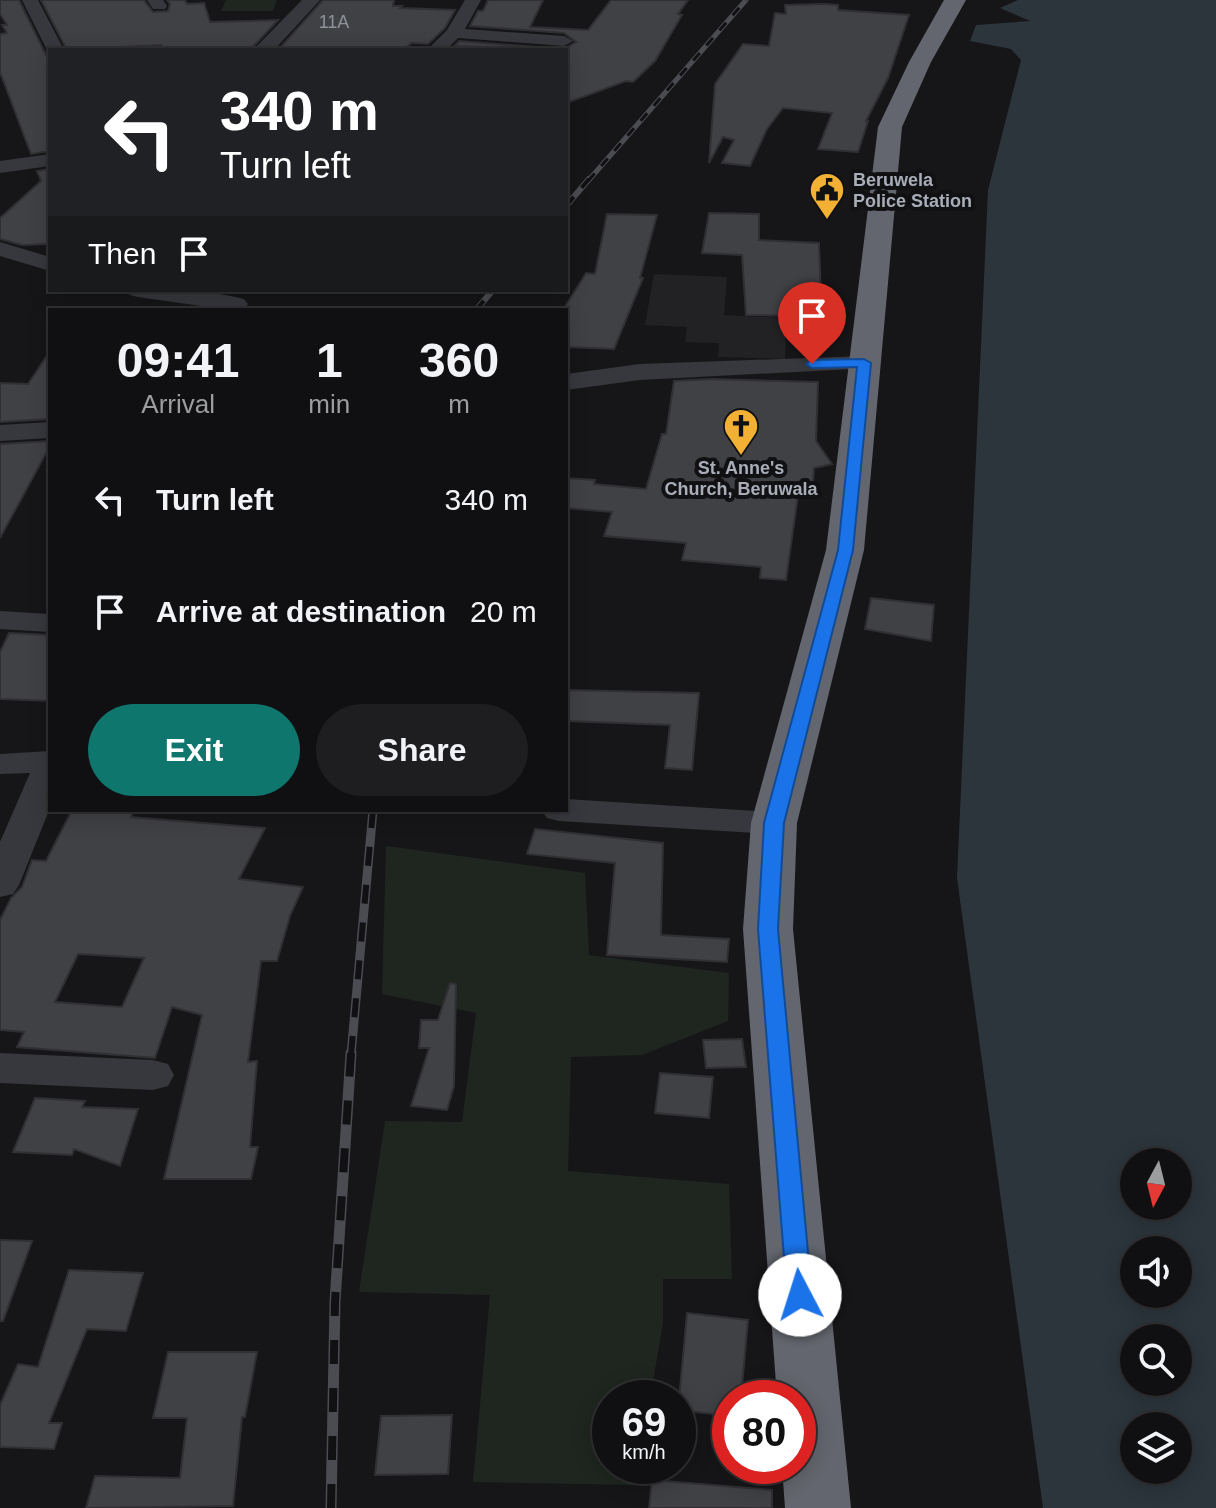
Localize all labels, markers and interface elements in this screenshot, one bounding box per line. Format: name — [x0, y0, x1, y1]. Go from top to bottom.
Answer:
house number: 11A — [319, 12, 349, 32]
text: 340 m — [220, 79, 379, 142]
icon: left — [88, 80, 192, 184]
text: Turn left — [220, 145, 351, 186]
place label: Beruwela Police Station — [853, 170, 972, 211]
public building icon: Beruwela Police Station — [808, 171, 846, 221]
icon: arrive — [172, 232, 216, 276]
text: Then — [88, 237, 156, 270]
pin — [778, 282, 846, 364]
icon: arrive — [790, 294, 834, 338]
text: 09:41 — [117, 334, 240, 387]
text: 1 — [316, 334, 343, 387]
text: 360 — [419, 334, 499, 387]
text: Arrival — [141, 389, 215, 419]
text: min — [308, 389, 350, 419]
text: m — [448, 389, 470, 419]
church icon: St. Anne's Church, Beruwala — [722, 407, 760, 457]
place label: St. Anne's Church, Beruwala — [664, 458, 819, 499]
icon: left — [88, 478, 132, 522]
text: Turn left — [156, 483, 274, 516]
text: 340 m — [445, 483, 528, 516]
icon: arrive — [88, 590, 132, 634]
text: Arrive at destination — [156, 595, 446, 628]
text: 20 m — [470, 595, 537, 628]
button: Exit — [88, 704, 300, 796]
button: Share — [316, 704, 528, 796]
north arrow — [1120, 1148, 1192, 1220]
map controls — [1120, 1148, 1192, 1484]
button: sound — [1120, 1236, 1192, 1308]
position arrow — [758, 1253, 842, 1337]
button: search — [1120, 1324, 1192, 1396]
speed limit sign: 80 — [712, 1380, 816, 1484]
text: 69 — [622, 1400, 666, 1444]
button: layers — [1120, 1412, 1192, 1484]
text: km/h — [622, 1441, 666, 1463]

